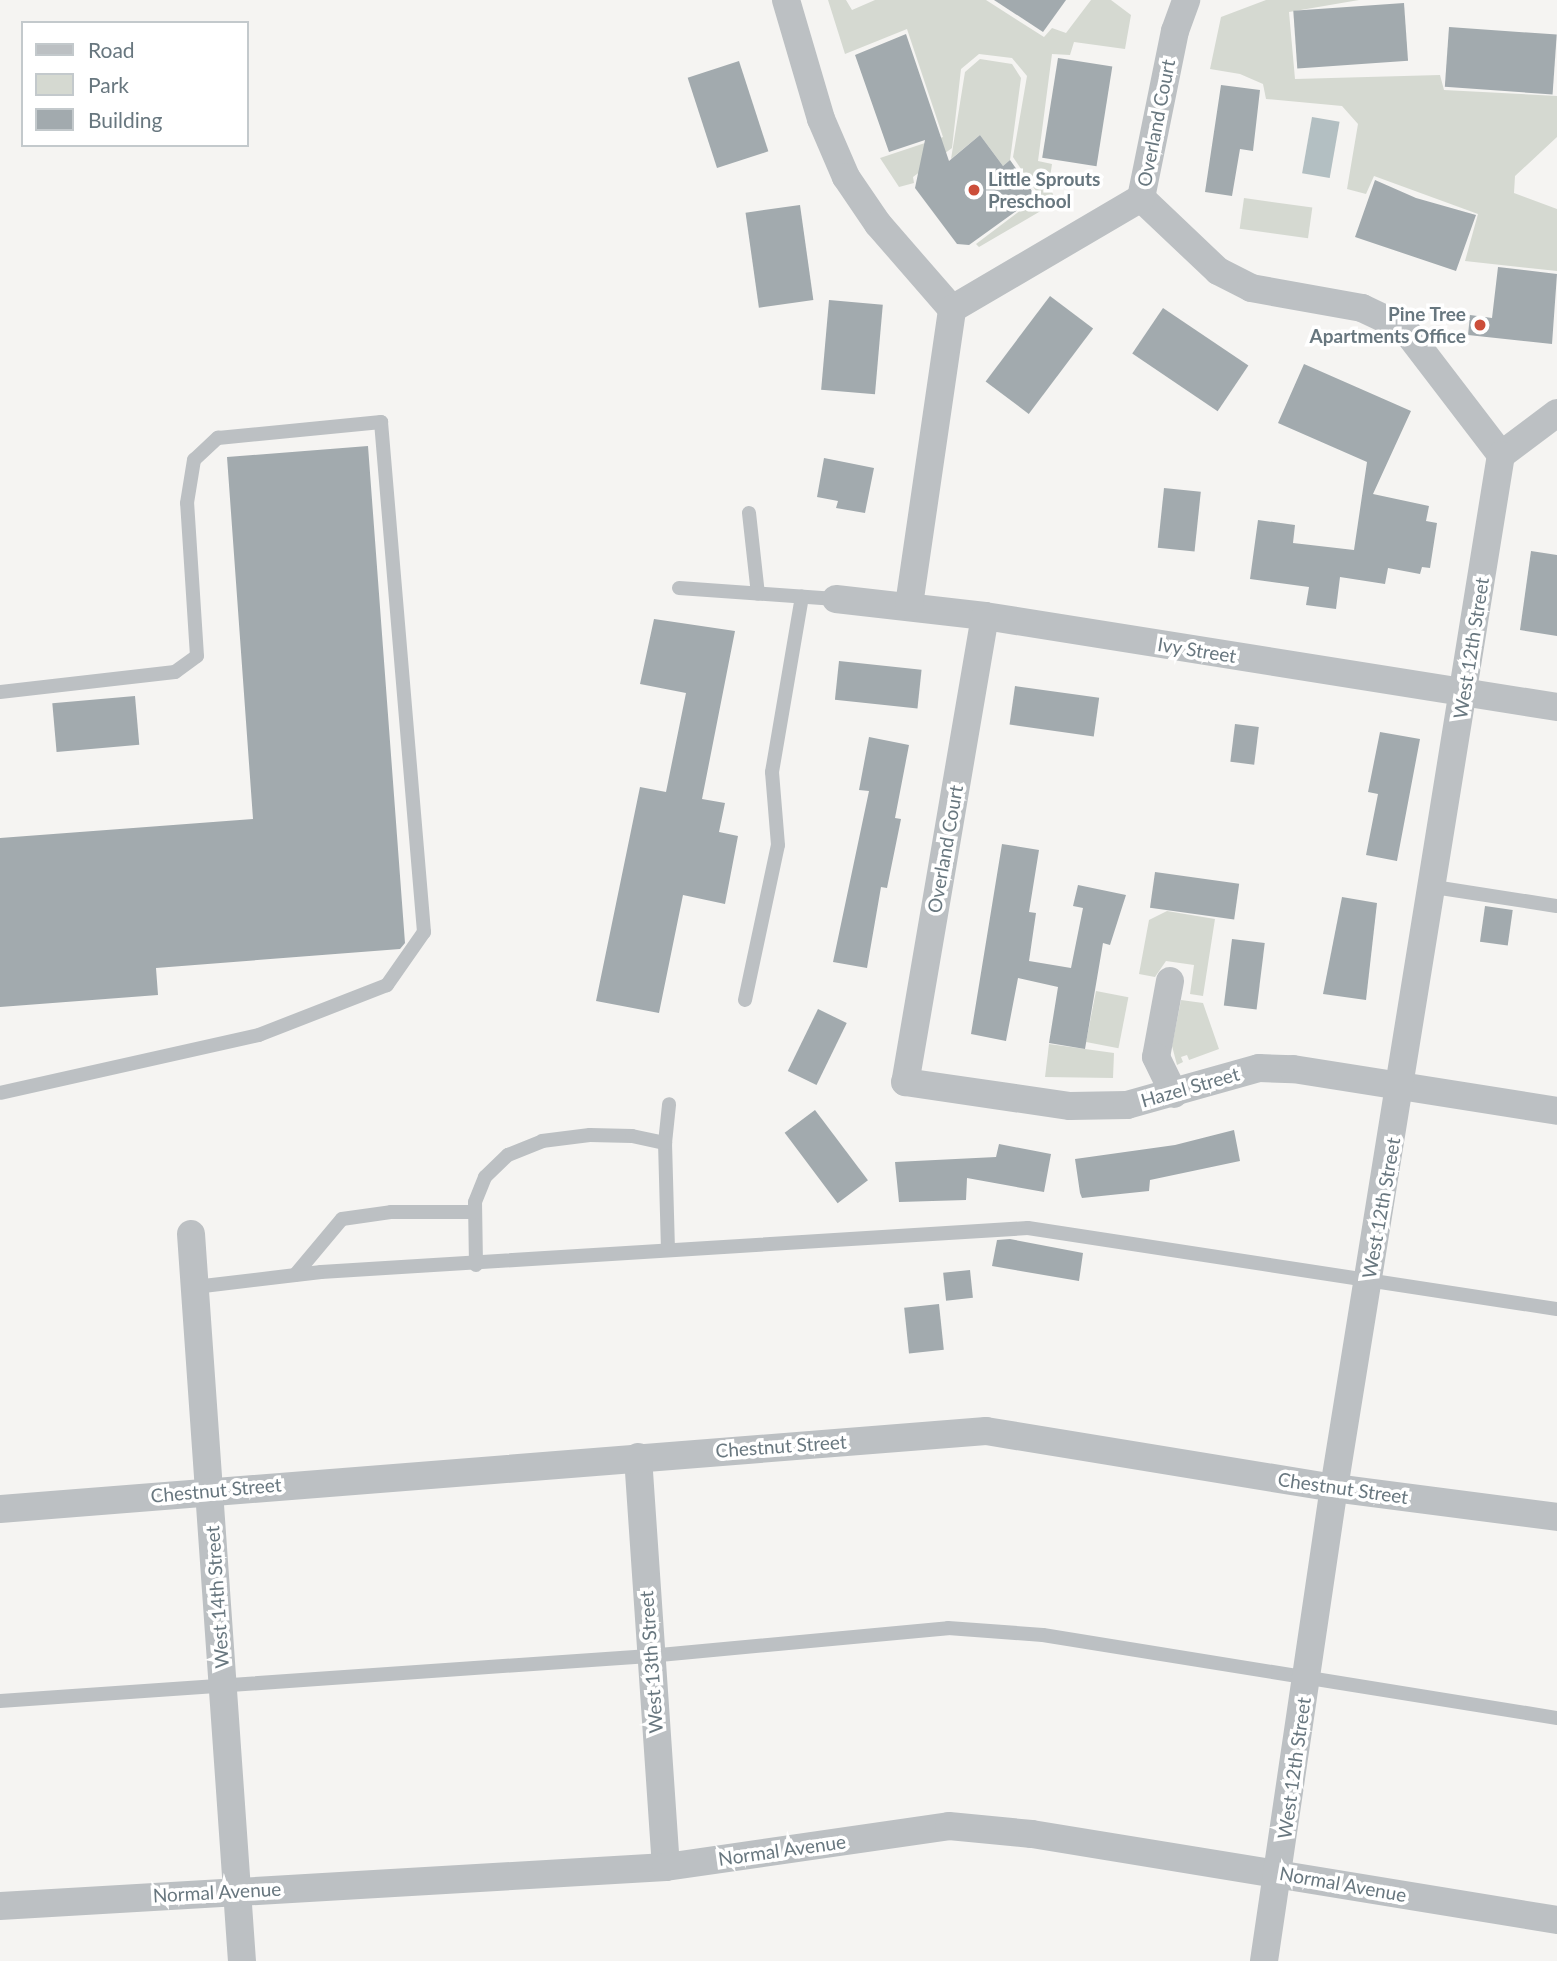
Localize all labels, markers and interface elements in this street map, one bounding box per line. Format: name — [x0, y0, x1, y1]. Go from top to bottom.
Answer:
legend — [21, 21, 248, 147]
text: Road — [88, 37, 135, 62]
street label: Overland Court — [1132, 57, 1180, 189]
text: Park — [88, 72, 129, 97]
text: Building — [88, 107, 163, 132]
place label: Little Sprouts Preschool — [988, 168, 1100, 212]
marker: Little Sprouts Preschool — [966, 182, 982, 198]
place label: Pine Tree Apartments Office — [1310, 303, 1466, 347]
marker: Pine Tree Apartments Office — [1472, 317, 1488, 333]
street label: West 12th Street — [1449, 576, 1493, 720]
street label: Ivy Street — [1156, 633, 1238, 667]
street label: Overland Court — [923, 783, 967, 915]
street label: Hazel Street — [1138, 1062, 1242, 1112]
street label: West 12th Street — [1357, 1136, 1405, 1280]
street label: Chestnut Street — [715, 1430, 847, 1462]
street label: Chestnut Street — [1276, 1468, 1410, 1508]
street label: Chestnut Street — [150, 1473, 282, 1507]
street label: West 14th Street — [201, 1525, 233, 1669]
street label: West 13th Street — [635, 1590, 667, 1734]
street label: West 12th Street — [1273, 1696, 1315, 1840]
street label: Normal Avenue — [716, 1830, 848, 1870]
street label: Normal Avenue — [1277, 1862, 1409, 1906]
street label: Normal Avenue — [152, 1877, 282, 1907]

